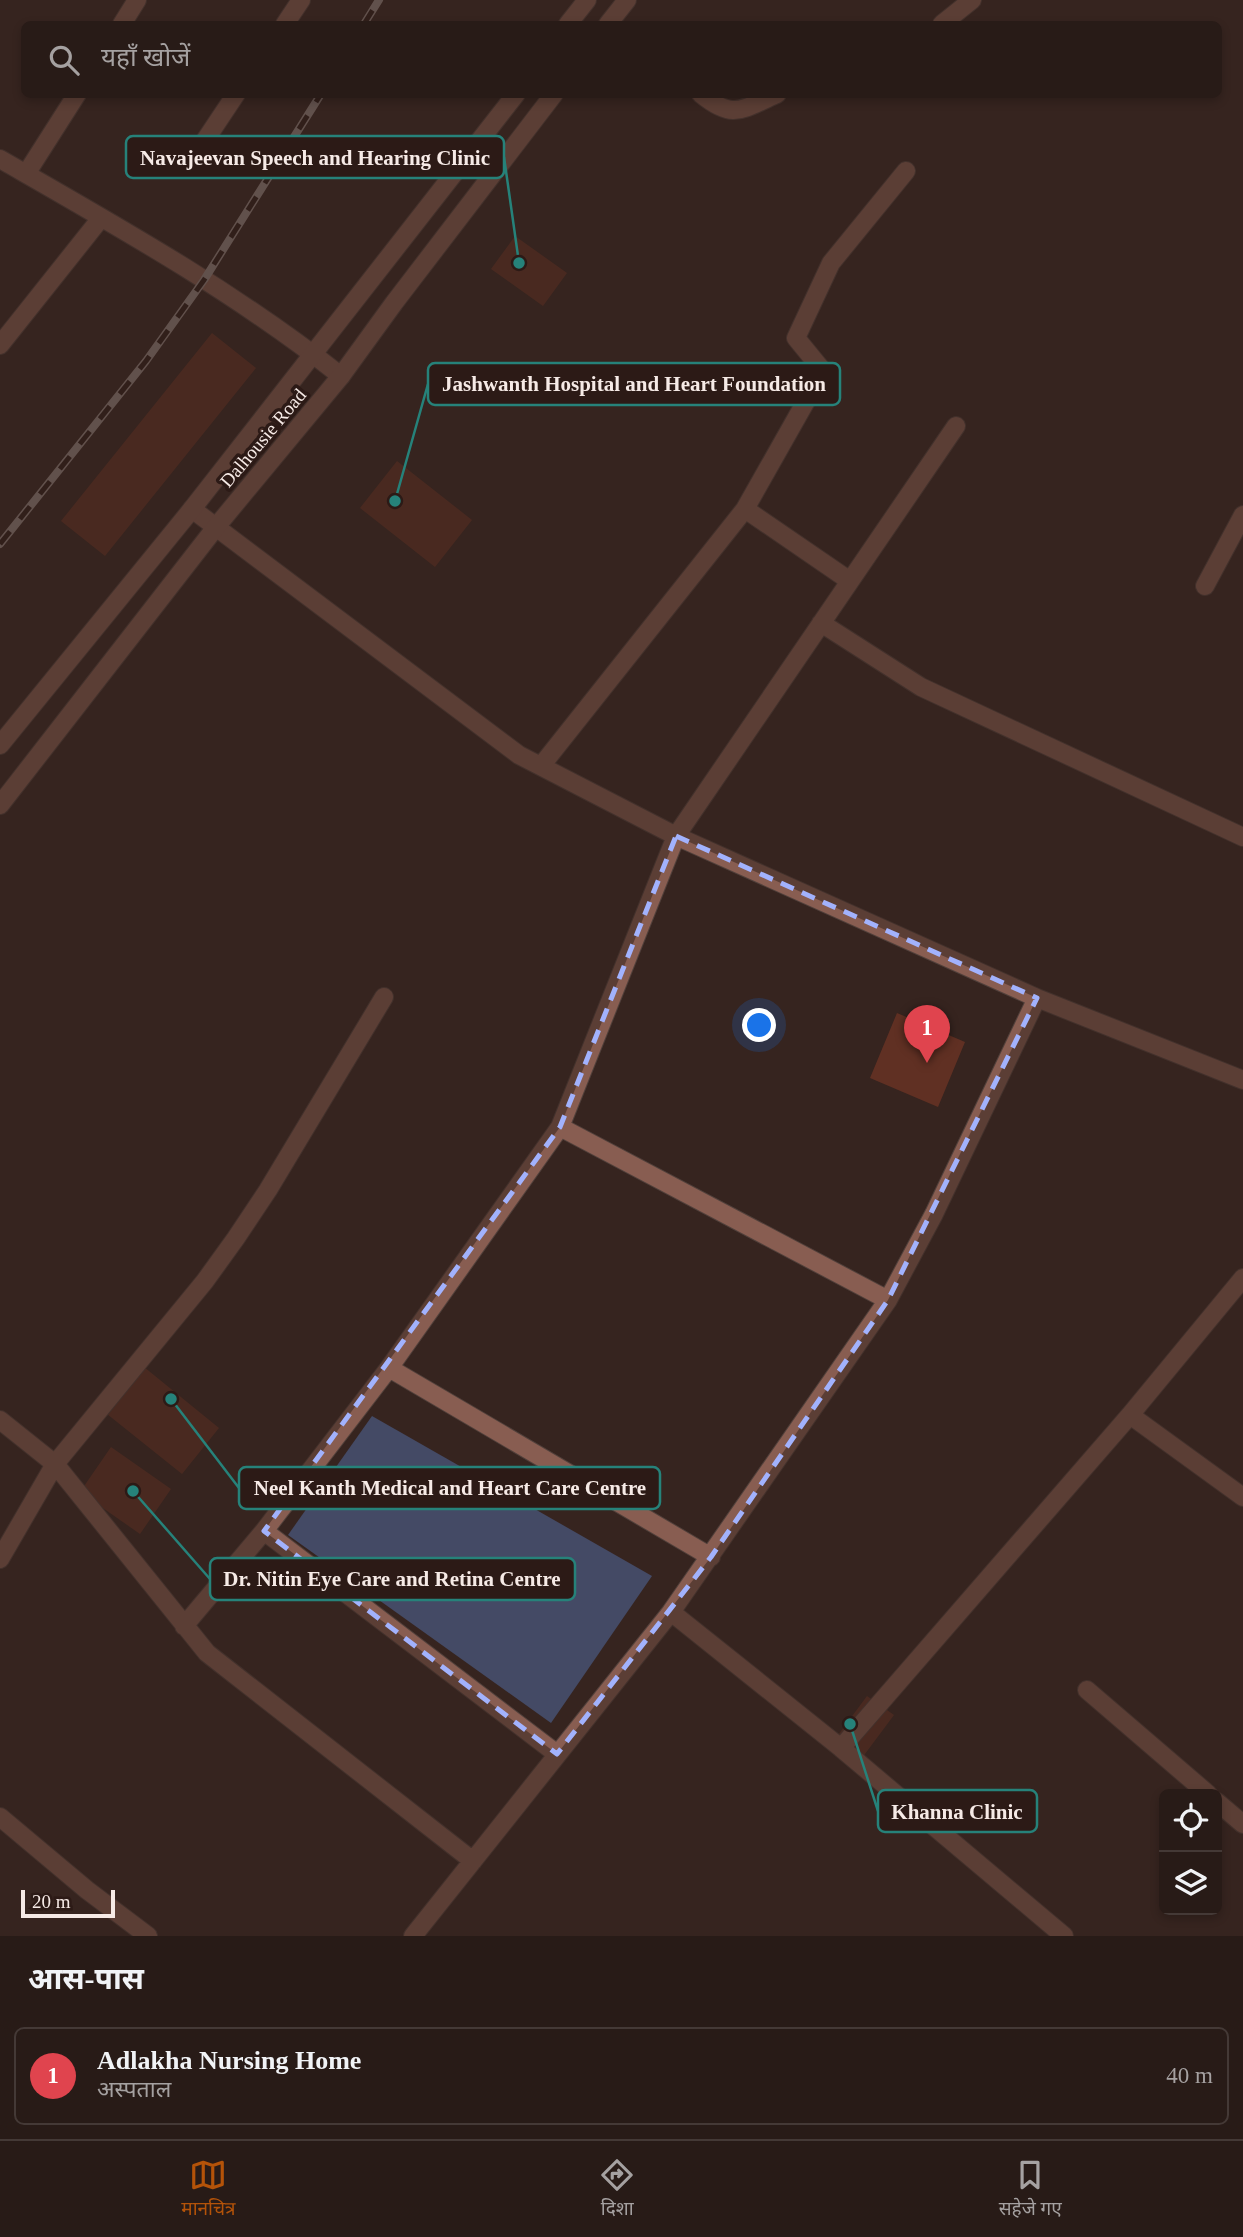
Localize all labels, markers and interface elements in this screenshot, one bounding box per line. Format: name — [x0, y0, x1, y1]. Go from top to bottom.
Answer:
search box — [21, 21, 1222, 98]
icon: search — [45, 41, 83, 79]
text: यहाँ खोजें — [101, 43, 190, 72]
callout: Navajeevan Speech and Hearing Clinic — [126, 136, 504, 178]
text: Navajeevan Speech and Hearing Clinic — [140, 146, 490, 170]
callout: Jashwanth Hospital and Heart Foundation — [428, 363, 840, 405]
text: Jashwanth Hospital and Heart Foundation — [442, 372, 826, 396]
street label: Dalhousie Road — [216, 384, 311, 491]
pin: 1 — [904, 1005, 950, 1063]
your location — [742, 1008, 776, 1042]
callout: Neel Kanth Medical and Heart Care Centre — [239, 1467, 660, 1509]
text: Neel Kanth Medical and Heart Care Centre — [254, 1476, 646, 1500]
callout: Dr. Nitin Eye Care and Retina Centre — [210, 1558, 575, 1600]
text: Dr. Nitin Eye Care and Retina Centre — [223, 1567, 561, 1591]
map controls — [1159, 1789, 1222, 1915]
button: locate — [1159, 1789, 1222, 1852]
callout: Khanna Clinic — [878, 1790, 1037, 1832]
text: Khanna Clinic — [891, 1800, 1023, 1824]
button: layers — [1159, 1852, 1222, 1915]
scale bar — [21, 1887, 116, 1919]
text: 20 m — [32, 1891, 71, 1912]
text: आस-पास — [28, 1962, 144, 1995]
text: Adlakha Nursing Home — [97, 2046, 361, 2075]
text: 1 — [47, 2063, 59, 2088]
text: 40 m — [1166, 2063, 1213, 2088]
text: अस्पताल — [97, 2077, 171, 2102]
tab: मानचित्र — [181, 2156, 236, 2223]
tab: दिशा — [598, 2156, 636, 2223]
tab: सहेजे गए — [999, 2156, 1062, 2223]

